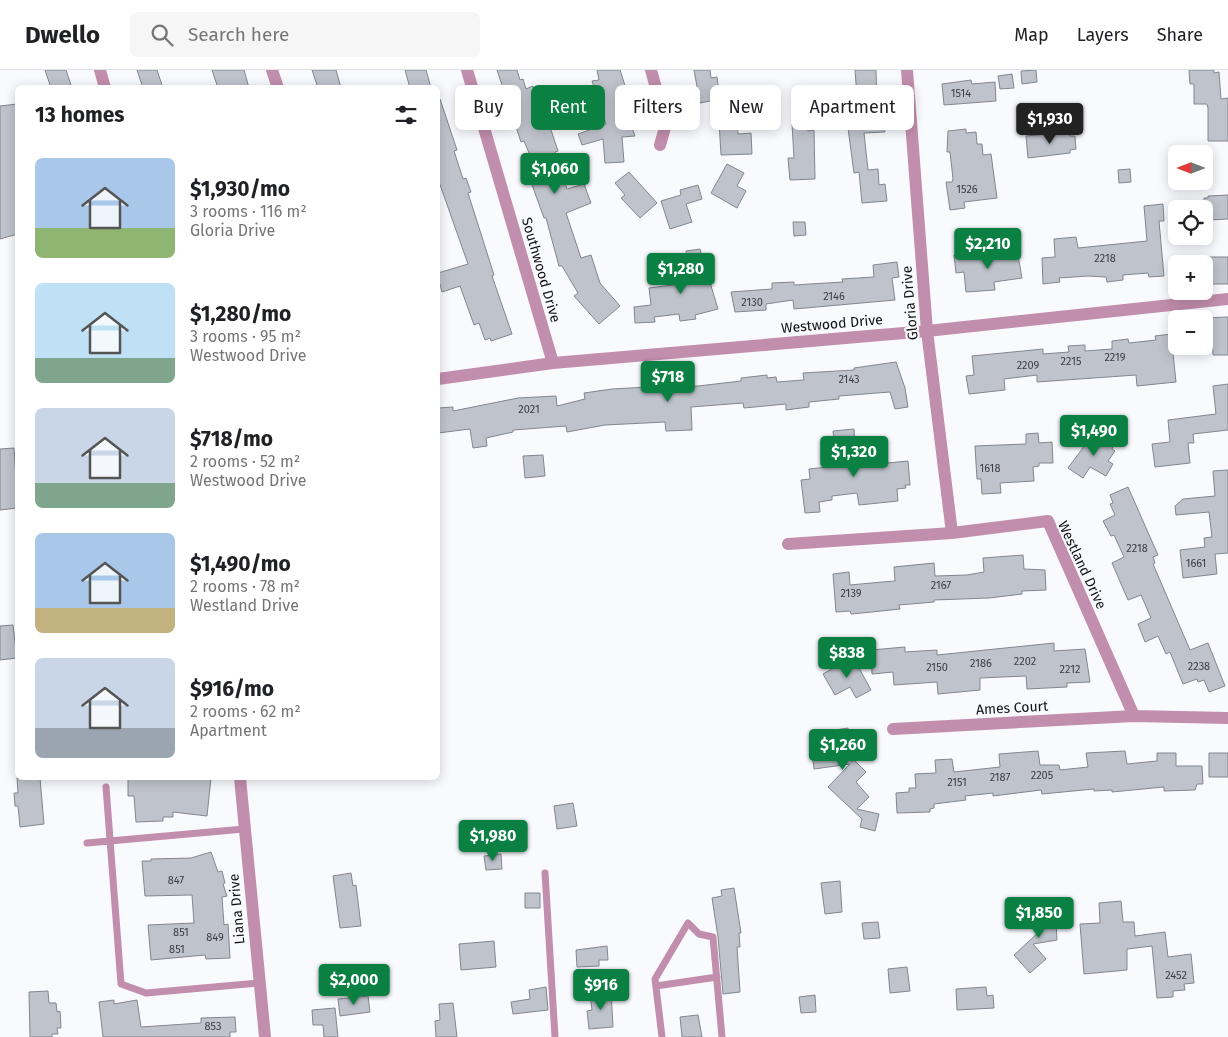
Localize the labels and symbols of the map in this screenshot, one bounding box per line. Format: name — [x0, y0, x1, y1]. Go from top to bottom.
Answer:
house number: 1514 — [951, 87, 971, 100]
pin: $1,930 — [1009, 102, 1091, 145]
north arrow — [1168, 145, 1212, 190]
pin: $1,060 — [514, 152, 596, 195]
house number: 1526 — [956, 183, 978, 196]
street label: Southwood Drive — [518, 216, 564, 324]
pin: $2,210 — [947, 228, 1029, 270]
pin: $1,280 — [640, 252, 722, 295]
house number: 2218 — [1094, 252, 1116, 265]
street label: Gloria Drive — [898, 265, 922, 341]
house number: 2146 — [823, 290, 845, 303]
house number: 2130 — [741, 296, 763, 309]
street label: Westwood Drive — [780, 311, 884, 337]
house number: 2219 — [1104, 351, 1126, 364]
house number: 2215 — [1061, 355, 1082, 368]
house number: 2209 — [1017, 359, 1040, 372]
pin: $718 — [638, 360, 698, 403]
house number: 2143 — [838, 373, 860, 386]
house number: 2021 — [518, 403, 540, 416]
pin: $1,490 — [1053, 414, 1135, 457]
pin: $1,320 — [813, 436, 895, 478]
house number: 1618 — [980, 462, 1000, 475]
street label: Westland Drive — [1054, 518, 1110, 612]
house number: 2218 — [1126, 542, 1148, 555]
house number: 1661 — [1186, 557, 1206, 570]
house number: 2167 — [931, 579, 951, 592]
house number: 2139 — [840, 587, 862, 600]
pin: $838 — [817, 636, 877, 679]
house number: 2202 — [1014, 655, 1036, 668]
house number: 2186 — [970, 657, 992, 670]
house number: 2238 — [1188, 660, 1210, 673]
house number: 2150 — [926, 661, 948, 674]
house number: 2212 — [1060, 663, 1080, 676]
street label: Ames Court — [975, 698, 1049, 718]
pin: $1,260 — [802, 728, 884, 771]
house number: 2205 — [1031, 769, 1054, 782]
house number: 2187 — [990, 771, 1010, 784]
house number: 2151 — [947, 776, 967, 789]
pin: $1,980 — [452, 820, 534, 862]
street label: Liana Drive — [225, 873, 249, 945]
house number: 847 — [168, 874, 184, 887]
pin: $1,850 — [998, 896, 1080, 939]
house number: 851 — [173, 926, 189, 939]
house number: 849 — [206, 931, 224, 944]
house number: 851 — [169, 943, 185, 956]
pin: $2,000 — [313, 964, 395, 1006]
pin: $916 — [571, 968, 631, 1011]
house number: 2452 — [1165, 969, 1187, 982]
house number: 853 — [205, 1020, 221, 1033]

